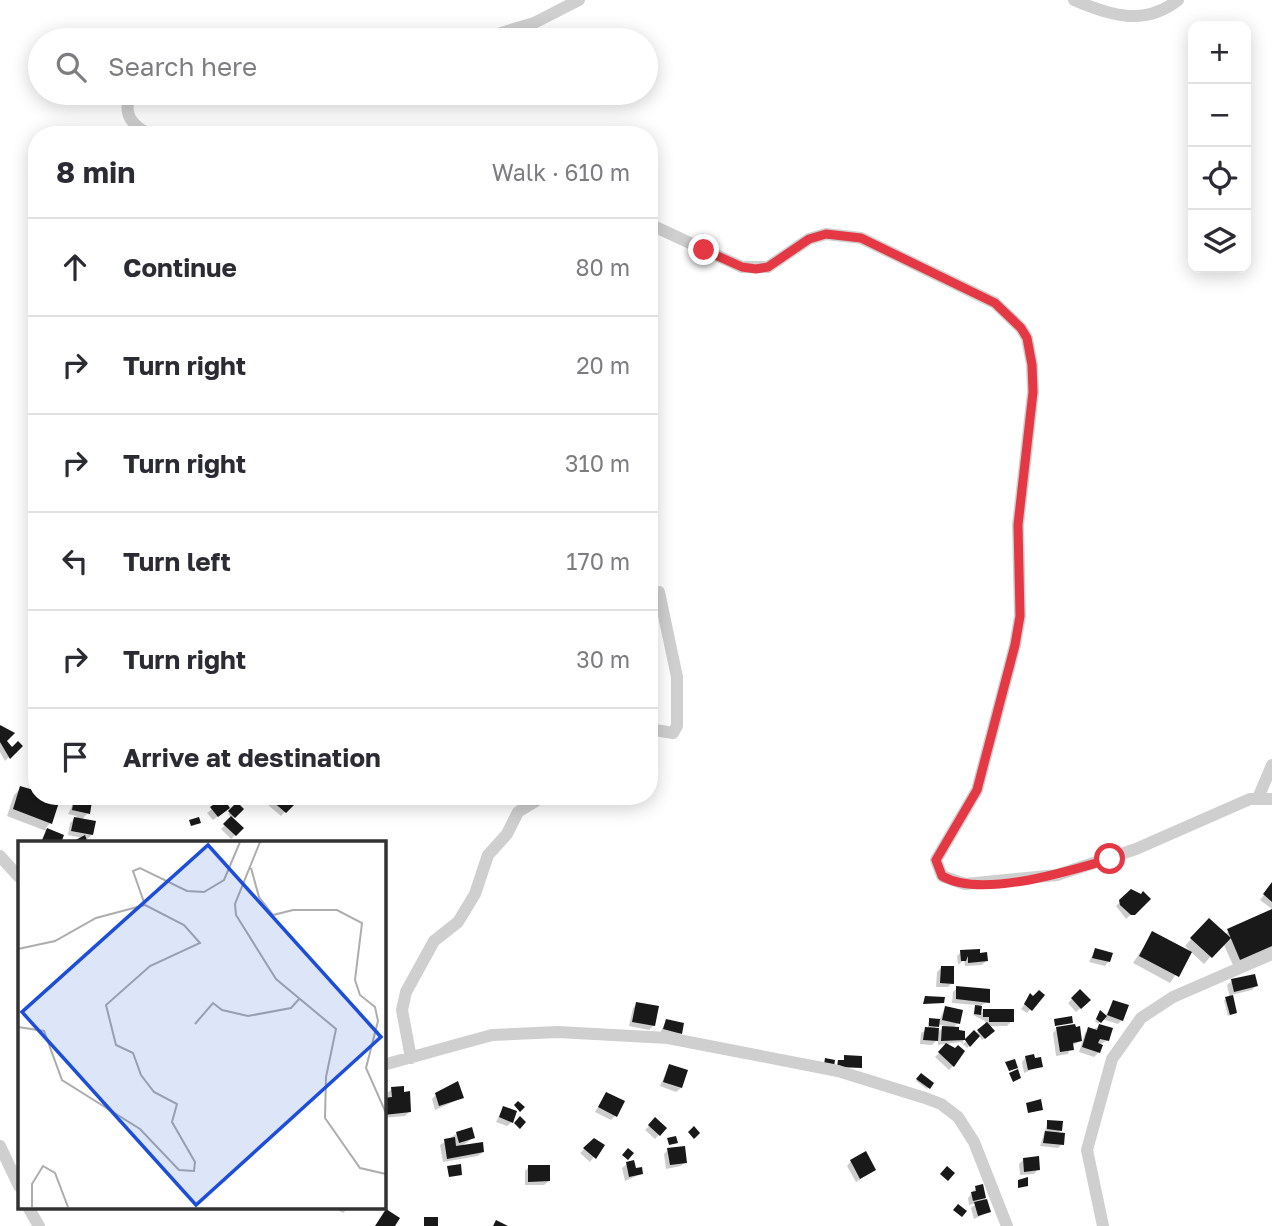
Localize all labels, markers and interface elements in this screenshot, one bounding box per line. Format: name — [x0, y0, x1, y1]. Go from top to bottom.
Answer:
map controls — [1188, 21, 1251, 273]
button: + — [1188, 21, 1251, 84]
search box — [28, 28, 658, 105]
icon: search — [52, 48, 90, 86]
text: Search here — [108, 51, 257, 82]
button: − — [1188, 84, 1251, 147]
button: locate — [1188, 147, 1251, 210]
text: 8 min — [56, 154, 135, 190]
text: Walk · 610 m — [492, 158, 630, 186]
button: layers — [1188, 210, 1251, 273]
route end — [688, 234, 719, 265]
icon: ahead — [56, 248, 94, 286]
text: Continue — [123, 252, 237, 283]
text: 80 m — [576, 253, 630, 281]
icon: right — [56, 346, 94, 384]
text: Turn right — [123, 350, 246, 381]
text: 20 m — [576, 351, 630, 379]
icon: right — [56, 444, 94, 482]
text: Turn right — [123, 448, 246, 479]
text: 310 m — [565, 449, 630, 477]
icon: left — [56, 542, 94, 580]
text: Turn left — [123, 546, 231, 577]
text: 170 m — [566, 547, 630, 575]
icon: right — [56, 640, 94, 678]
text: Turn right — [123, 644, 246, 675]
text: 30 m — [576, 645, 630, 673]
icon: arrive — [56, 738, 94, 776]
text: Arrive at destination — [123, 742, 381, 773]
inset map — [18, 841, 385, 1208]
route start — [1094, 843, 1125, 874]

